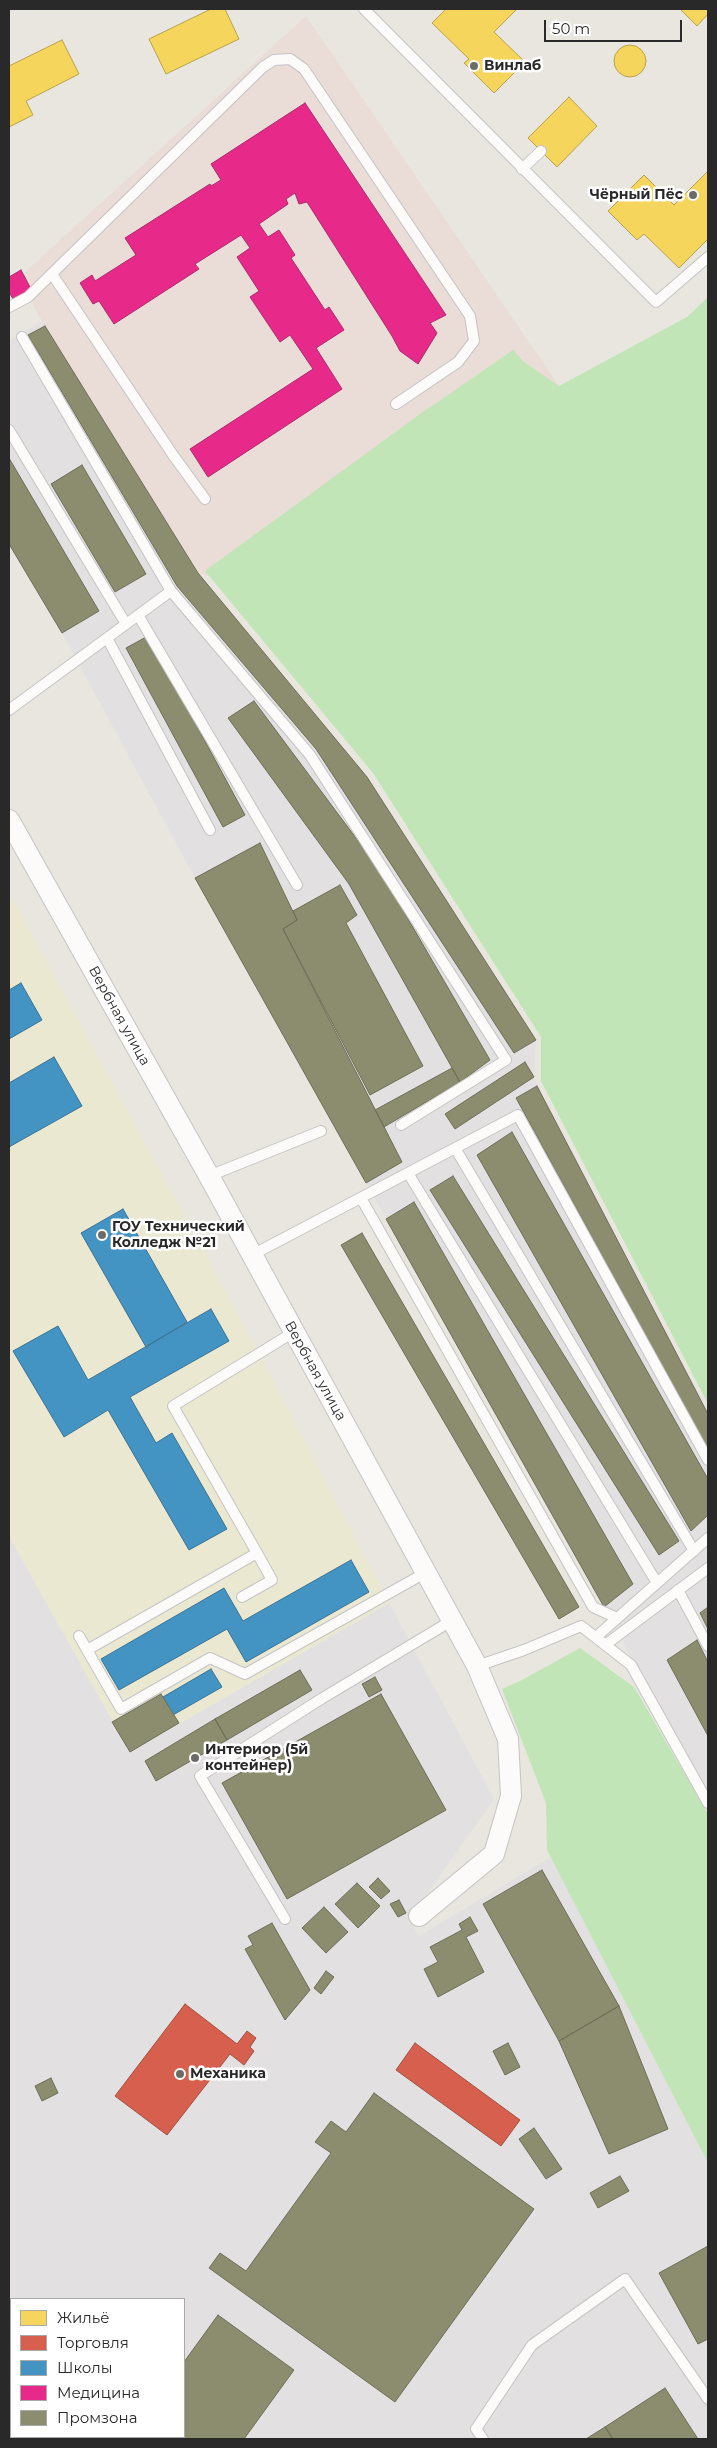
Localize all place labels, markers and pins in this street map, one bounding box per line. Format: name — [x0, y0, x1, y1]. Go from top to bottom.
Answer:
place label: Винлаб — [484, 58, 541, 74]
marker: Винлаб — [468, 60, 480, 72]
place label: Чёрный Пёс — [590, 187, 683, 203]
marker: Чёрный Пёс — [687, 189, 699, 201]
place label: ГОУ Технический Колледж №21 — [112, 1219, 245, 1252]
marker: ГОУ Технический Колледж №21 — [96, 1229, 108, 1241]
place label: Интериор (5й контейнер) — [205, 1742, 308, 1774]
marker: Интериор (5й контейнер) — [189, 1752, 201, 1764]
place label: Механика — [190, 2066, 266, 2082]
marker: Механика — [174, 2068, 186, 2080]

